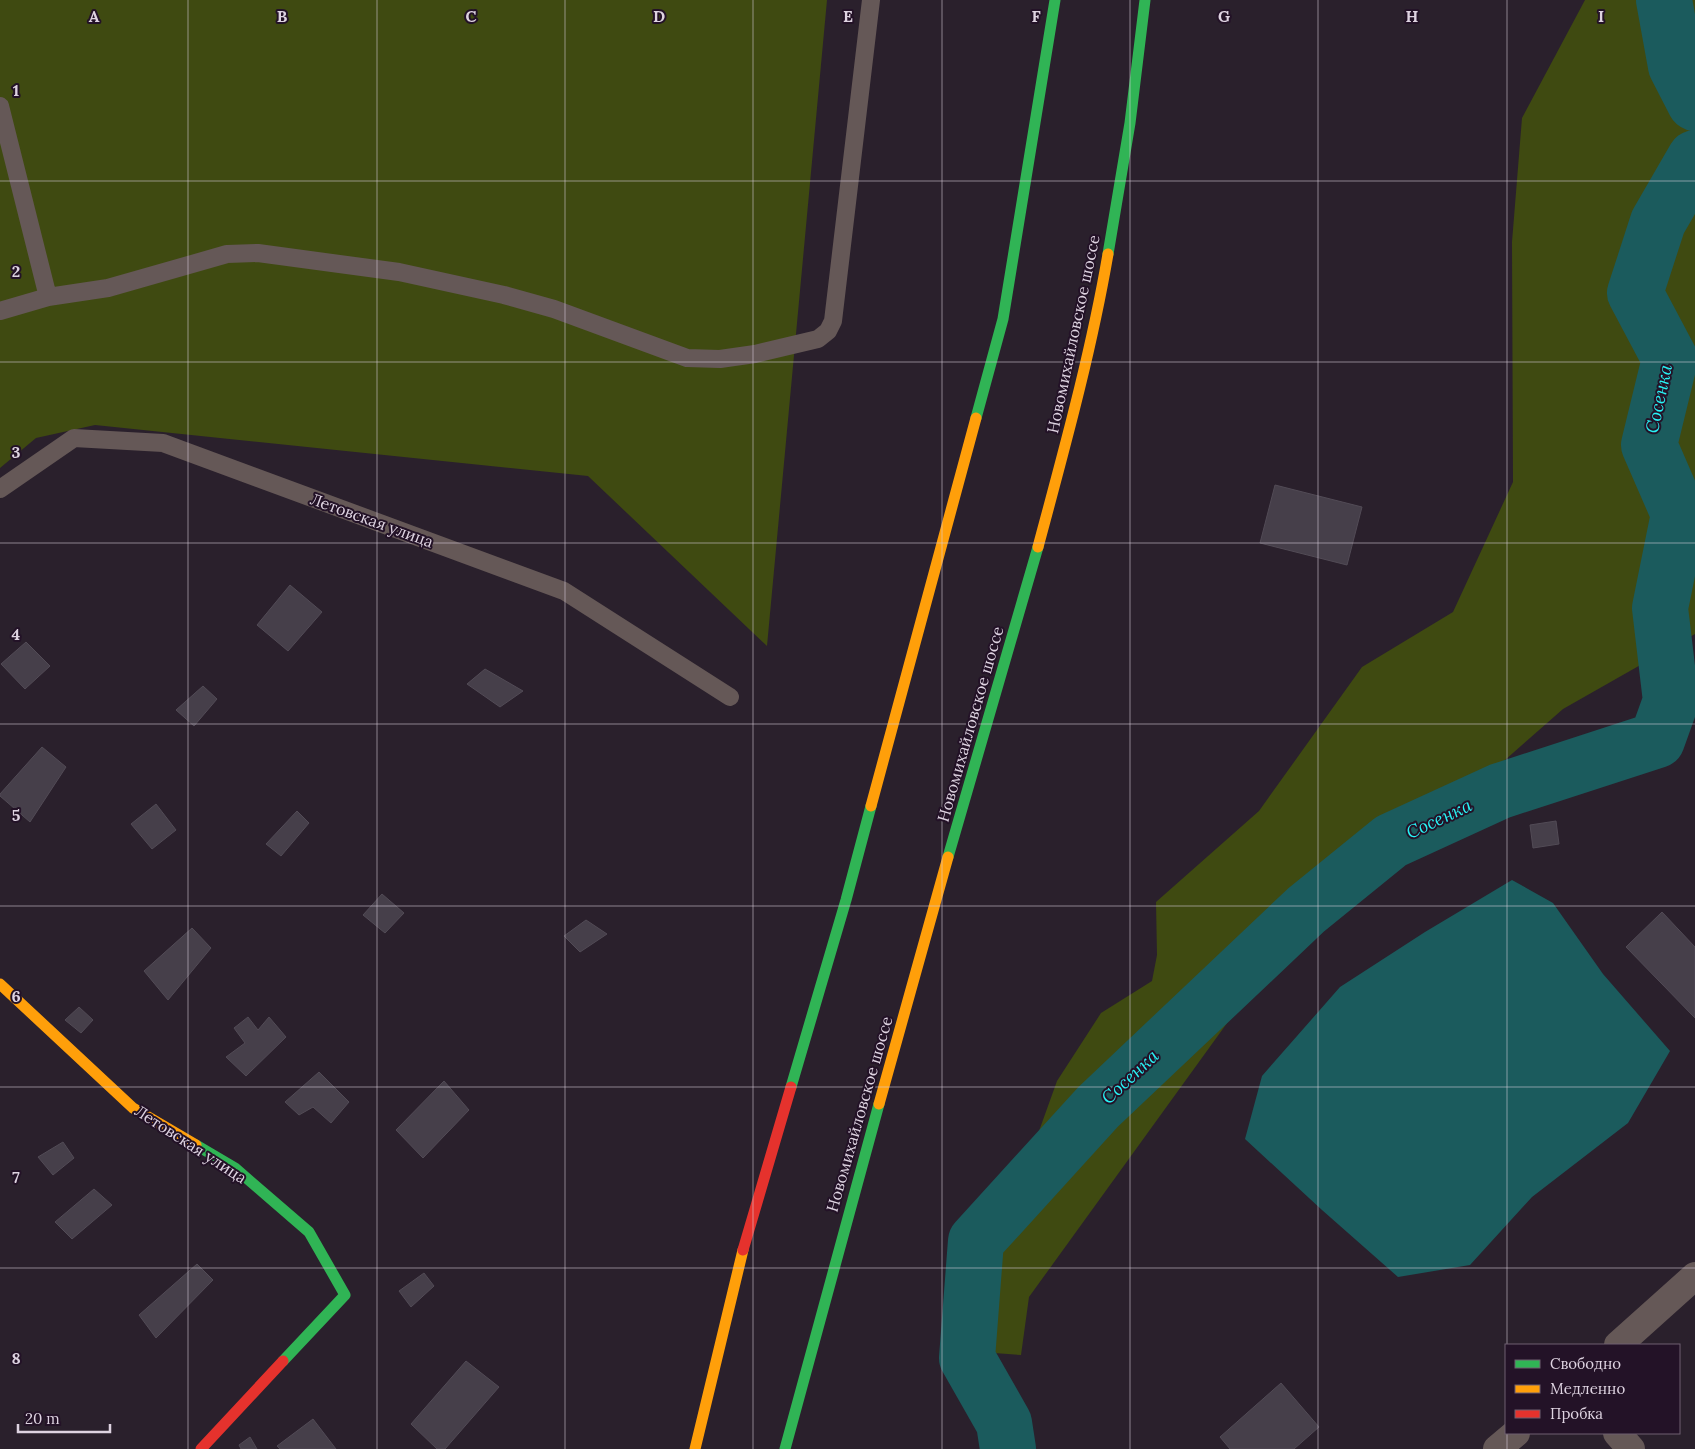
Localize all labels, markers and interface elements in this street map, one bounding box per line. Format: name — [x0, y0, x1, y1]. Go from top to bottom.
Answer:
text: A — [89, 6, 100, 26]
text: B — [277, 6, 288, 26]
text: C — [465, 6, 477, 26]
text: D — [653, 6, 665, 26]
text: E — [843, 6, 853, 26]
text: F — [1031, 6, 1041, 26]
text: G — [1218, 6, 1230, 26]
text: H — [1406, 6, 1419, 26]
text: I — [1598, 6, 1604, 26]
text: 1 — [13, 80, 19, 100]
street label: Новомихайловское шоссе — [1042, 233, 1104, 435]
text: 2 — [12, 261, 20, 281]
water label: Сосенка — [1640, 362, 1677, 435]
text: 3 — [12, 442, 21, 462]
street label: Летовская улица — [308, 488, 436, 552]
text: 4 — [12, 624, 21, 644]
street label: Новомихайловское шоссе — [932, 624, 1008, 824]
water label: Сосенка — [1402, 793, 1475, 844]
text: 5 — [12, 805, 21, 825]
text: 6 — [11, 986, 21, 1006]
street label: Новомихайловское шоссе — [821, 1014, 897, 1214]
water label: Сосенка — [1096, 1044, 1163, 1109]
street label: Летовская улица — [131, 1100, 251, 1188]
text: 7 — [12, 1167, 20, 1187]
legend — [1505, 1344, 1680, 1434]
text: 8 — [11, 1348, 21, 1368]
text: Свободно — [1550, 1354, 1621, 1373]
text: Медленно — [1550, 1379, 1625, 1398]
scale bar — [18, 1402, 110, 1434]
text: Пробка — [1550, 1404, 1603, 1423]
text: 20 m — [25, 1409, 60, 1428]

